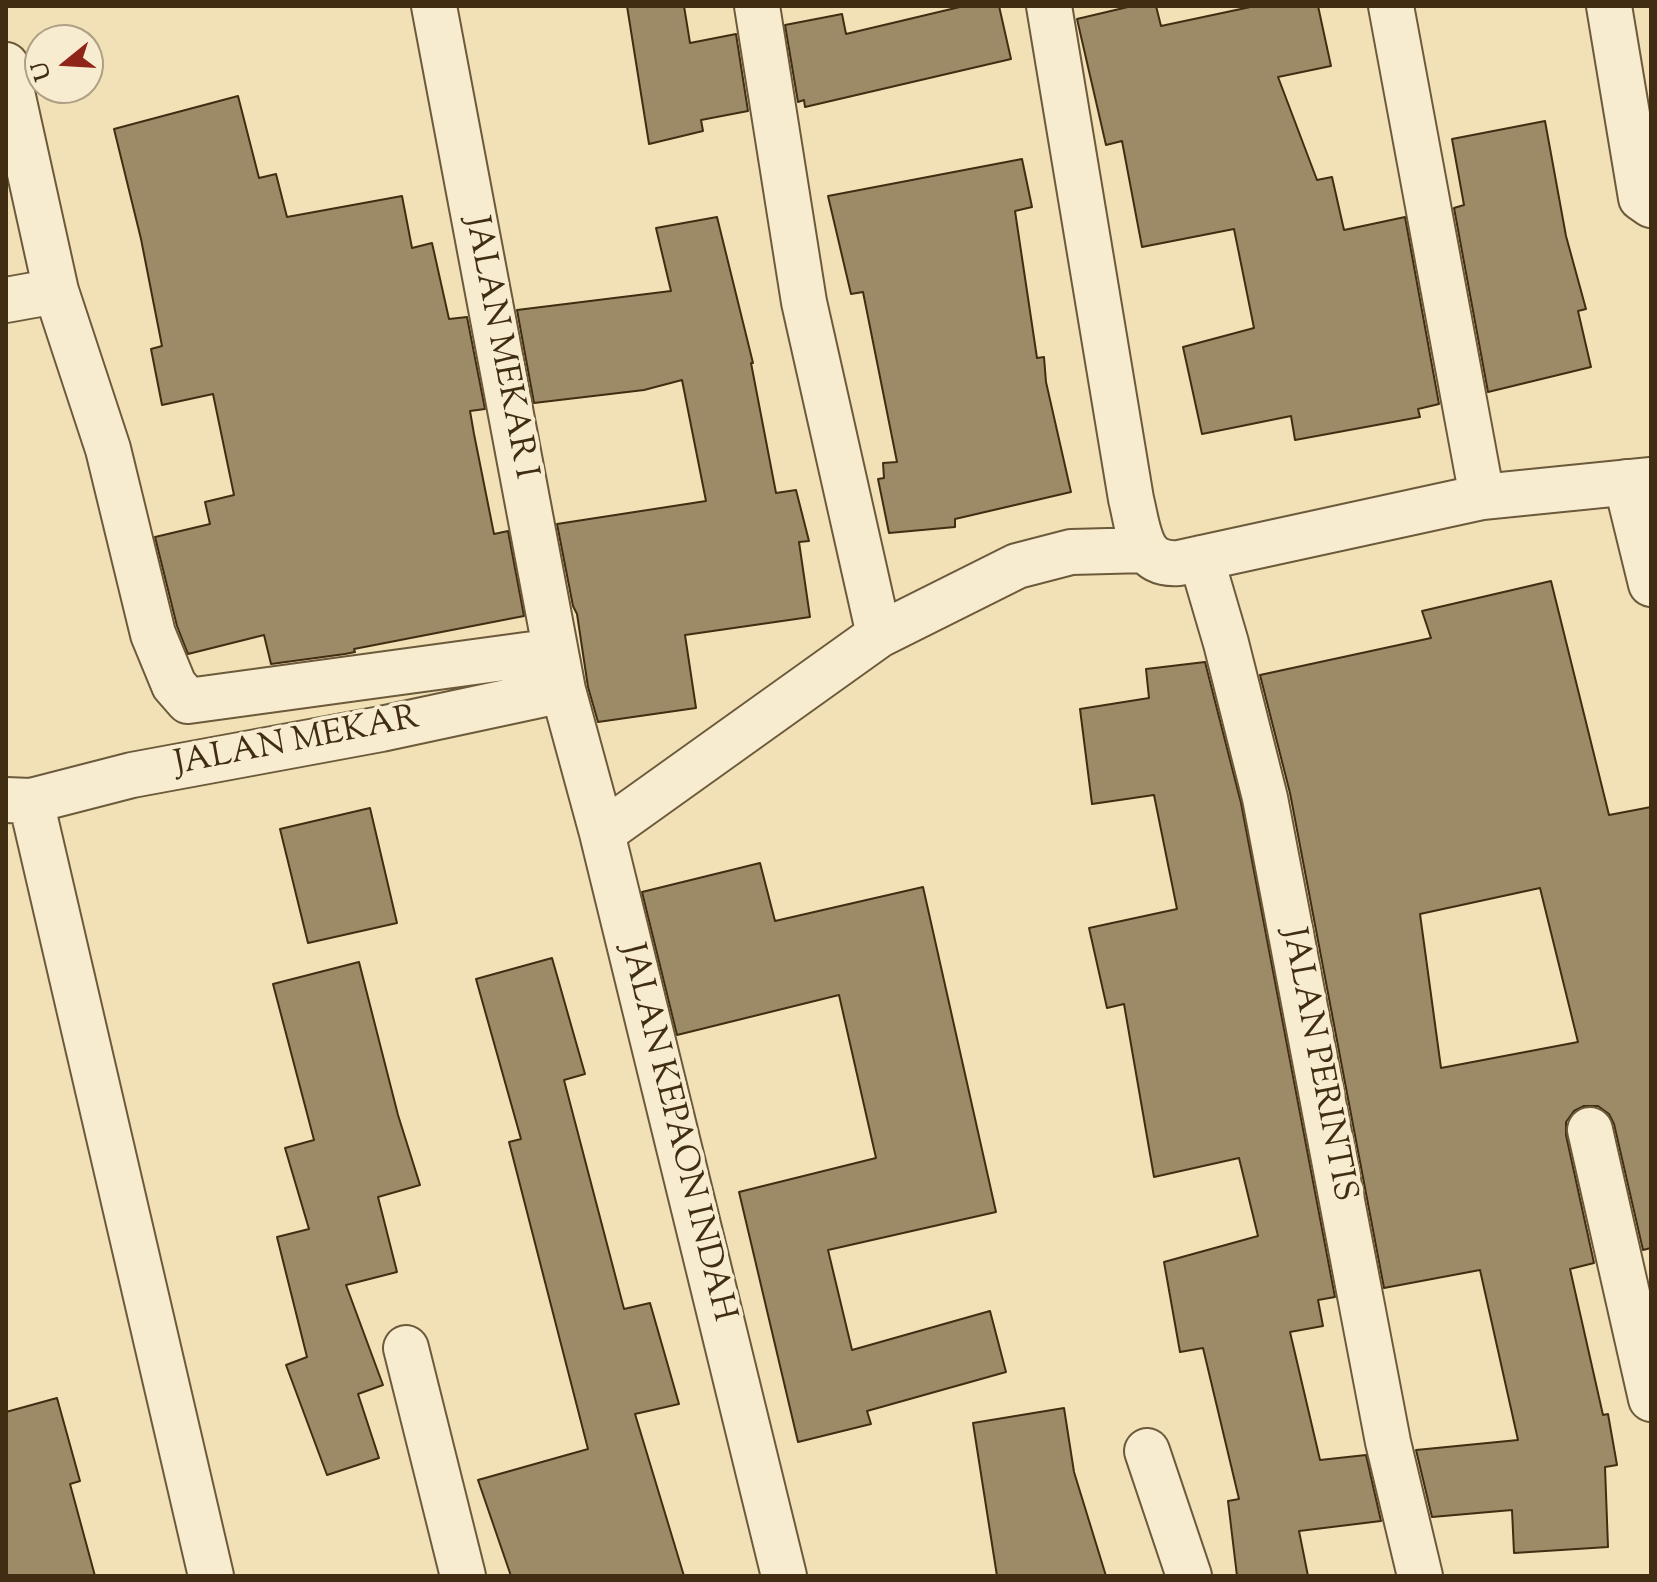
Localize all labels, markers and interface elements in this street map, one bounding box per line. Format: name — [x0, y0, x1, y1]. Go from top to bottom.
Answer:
north arrow — [24, 24, 104, 104]
text: U — [25, 57, 61, 84]
street label: JALAN MEKAR I — [453, 213, 543, 483]
street label: JALAN MEKAR — [171, 700, 423, 788]
street label: JALAN PERINTIS — [1269, 925, 1363, 1205]
street label: JALAN KEPAON INDAH — [608, 940, 742, 1326]

